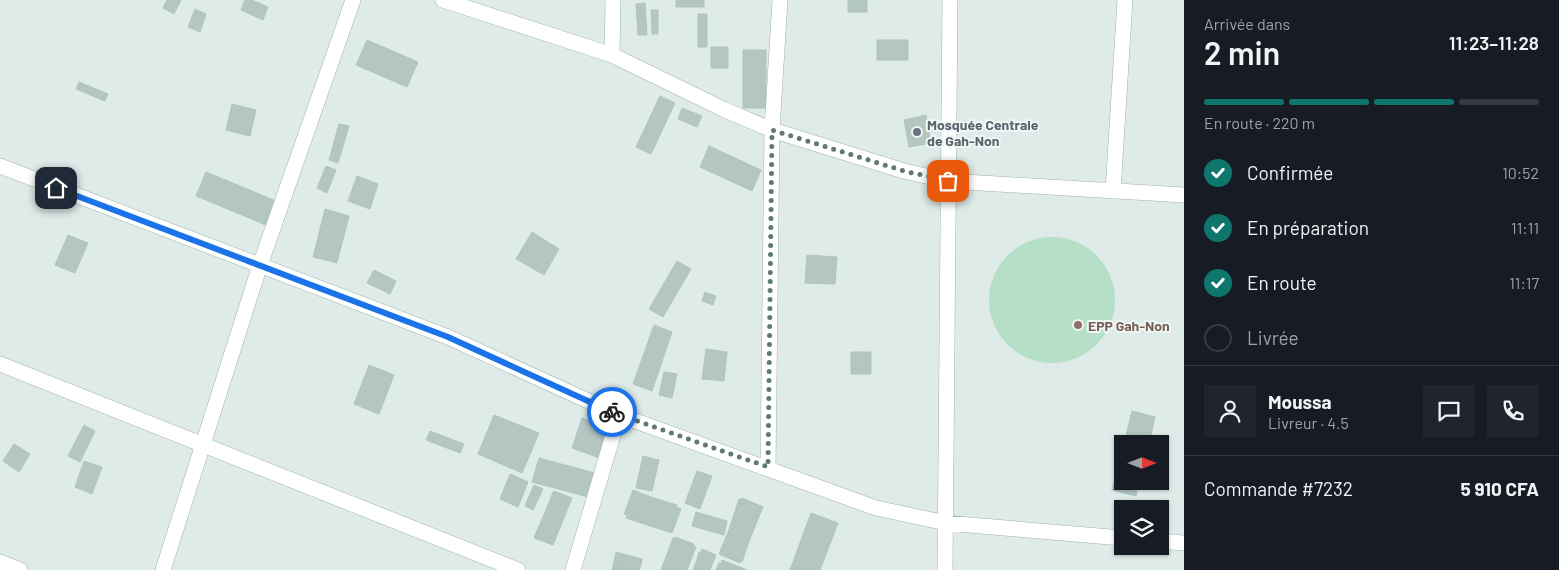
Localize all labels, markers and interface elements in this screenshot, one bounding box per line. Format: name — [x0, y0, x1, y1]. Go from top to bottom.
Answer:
text: Arrivée dans — [1204, 14, 1290, 33]
text: 11:23–11:28 — [1449, 31, 1539, 54]
text: 2 min — [1204, 33, 1280, 71]
text: En route · 220 m — [1204, 113, 1315, 132]
place label: Mosquée Centrale de Gah-Non — [927, 116, 1039, 149]
marker: Mosquée Centrale de Gah-Non — [911, 126, 923, 138]
icon: check — [1204, 159, 1232, 187]
pin — [927, 160, 969, 202]
text: Confirmée — [1247, 161, 1334, 184]
text: 10:52 — [1502, 163, 1539, 182]
pin — [35, 167, 77, 209]
icon: bag — [934, 167, 962, 195]
icon: home — [42, 174, 70, 202]
icon: check — [1204, 214, 1232, 242]
text: En préparation — [1247, 216, 1369, 239]
text: 11:11 — [1511, 218, 1539, 237]
icon: check — [1204, 269, 1232, 297]
text: En route — [1247, 271, 1317, 294]
text: 11:17 — [1509, 273, 1539, 292]
place label: EPP Gah-Non — [1088, 317, 1170, 334]
marker: EPP Gah-Non — [1072, 319, 1084, 331]
text: Livrée — [1247, 326, 1299, 349]
button: person — [1204, 385, 1256, 437]
button: chat — [1423, 385, 1475, 437]
button: phone — [1487, 385, 1539, 437]
courier — [587, 387, 637, 437]
text: Moussa — [1268, 390, 1332, 413]
icon: bike — [598, 398, 626, 426]
text: Livreur · 4.5 — [1268, 413, 1349, 432]
north arrow — [1114, 435, 1169, 490]
map controls — [1114, 435, 1169, 555]
text: Commande #7232 — [1204, 477, 1353, 500]
text: 5 910 CFA — [1460, 477, 1539, 500]
button: layers — [1114, 500, 1169, 555]

